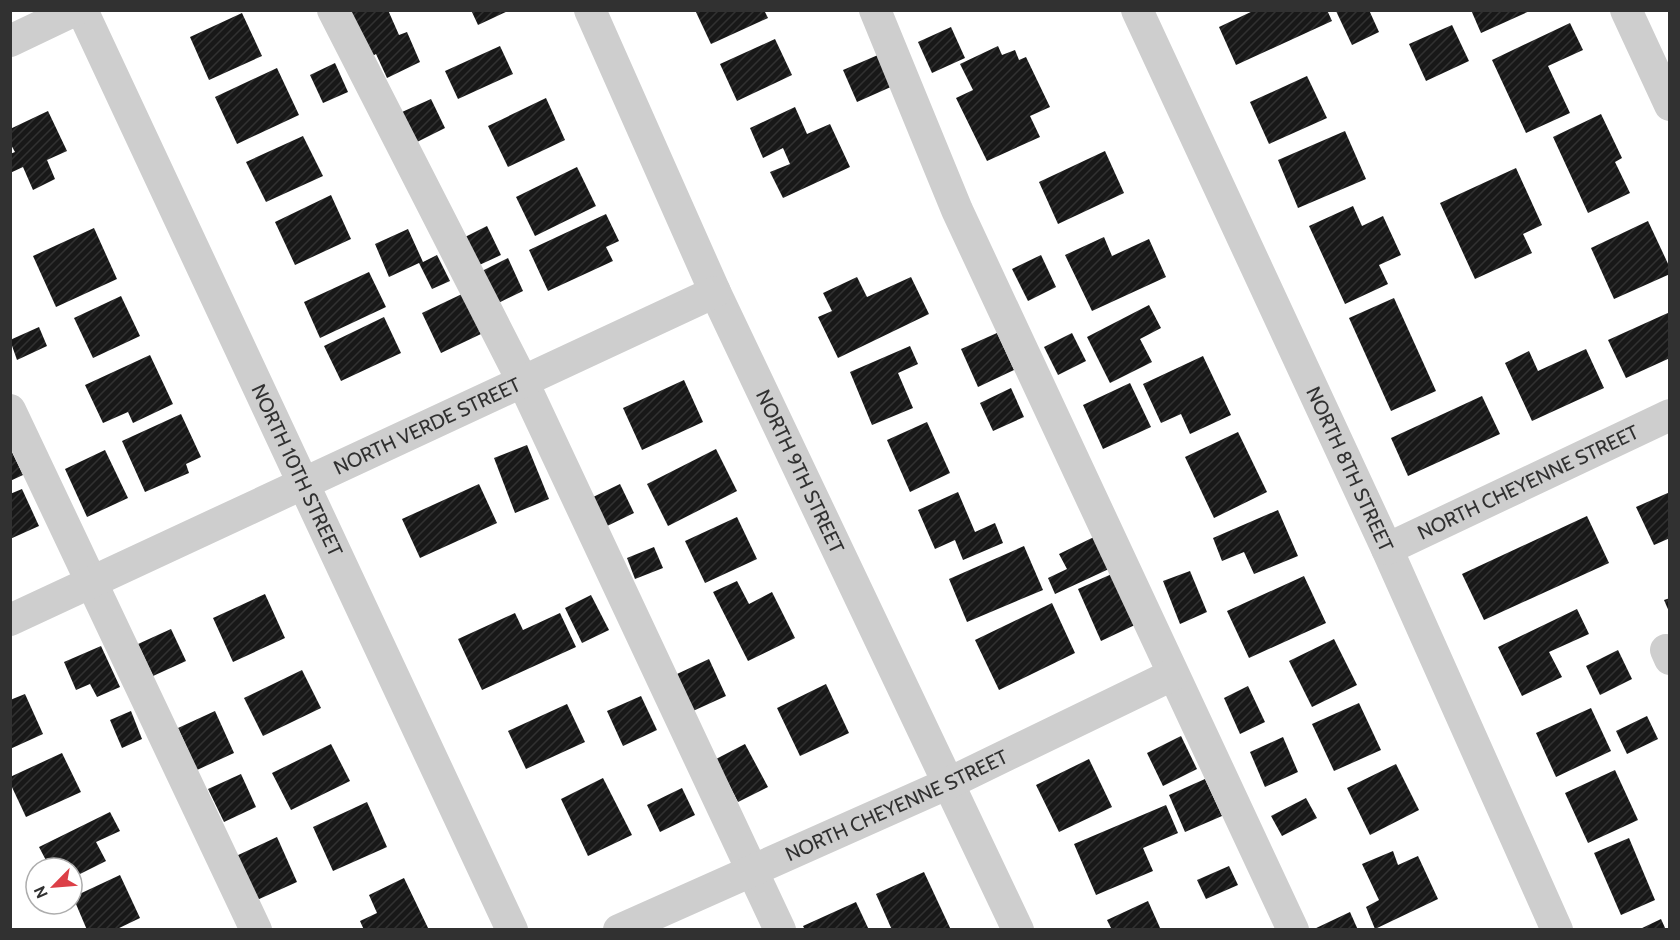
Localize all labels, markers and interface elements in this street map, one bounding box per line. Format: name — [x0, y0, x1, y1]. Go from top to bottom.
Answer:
street label: NORTH VERDE STREET — [330, 372, 525, 480]
street label: NORTH 10TH STREET — [247, 380, 348, 560]
street label: NORTH 8TH STREET — [1301, 383, 1399, 556]
street label: NORTH 9TH STREET — [751, 386, 849, 557]
street label: NORTH CHEYENNE STREET — [1414, 420, 1643, 545]
street label: NORTH CHEYENNE STREET — [781, 744, 1012, 866]
north arrow — [24, 856, 84, 916]
text: N — [30, 883, 52, 901]

